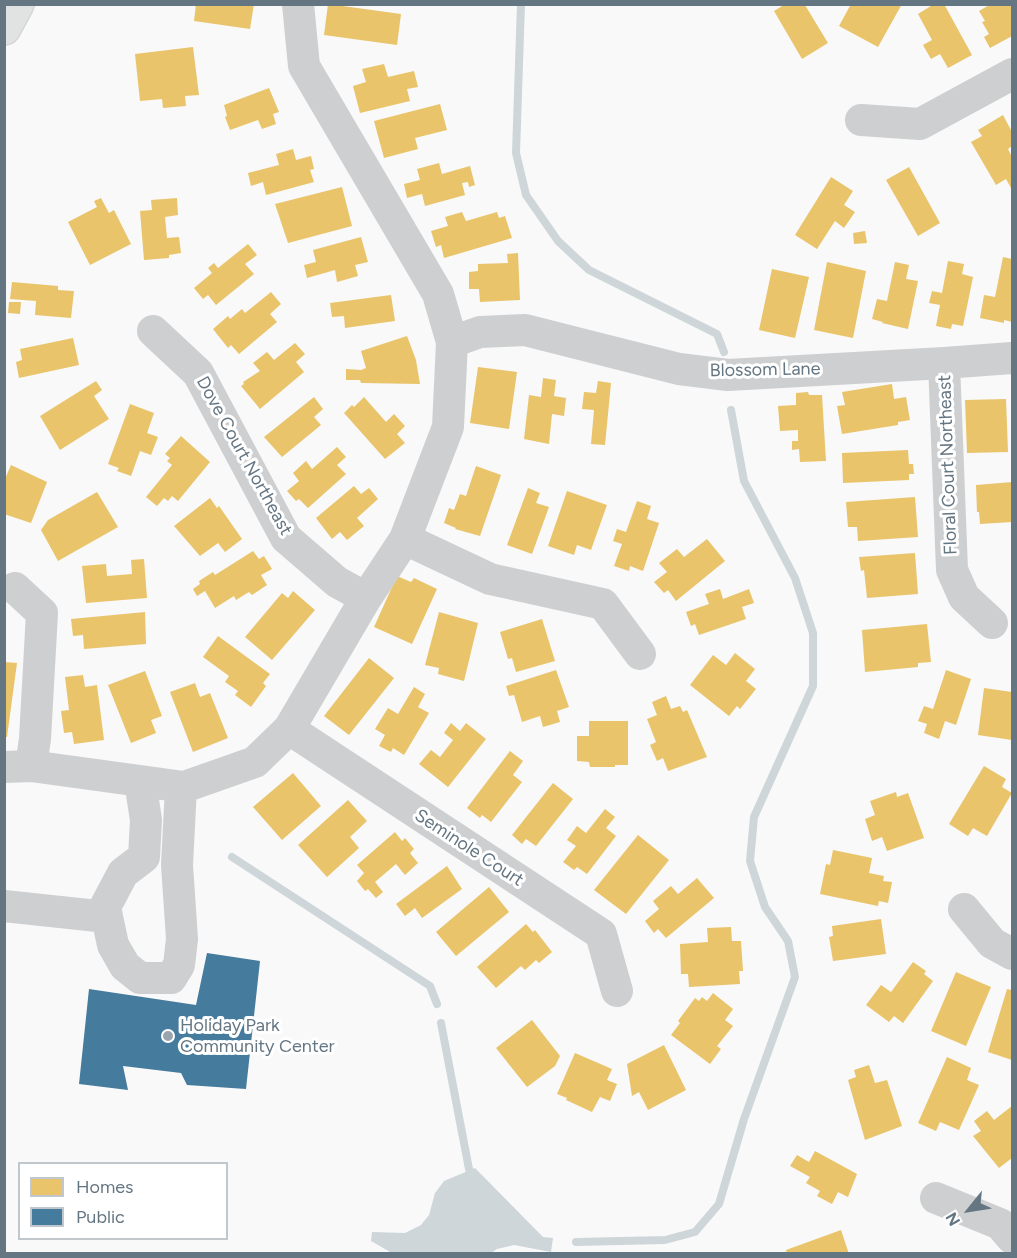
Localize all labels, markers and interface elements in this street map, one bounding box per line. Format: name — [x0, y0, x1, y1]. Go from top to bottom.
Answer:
street label: Blossom Lane — [709, 358, 821, 382]
street label: Dove Court Northeast — [191, 373, 297, 539]
street label: Floral Court Northeast — [934, 375, 962, 555]
street label: Seminole Court — [411, 805, 527, 891]
place label: Holiday Park Community Center — [180, 1015, 335, 1058]
marker: Holiday Park Community Center — [161, 1029, 175, 1043]
legend — [18, 1162, 228, 1240]
text: Homes — [76, 1176, 134, 1198]
north arrow — [939, 1180, 999, 1240]
text: Public — [76, 1206, 125, 1228]
text: N — [942, 1209, 964, 1229]

